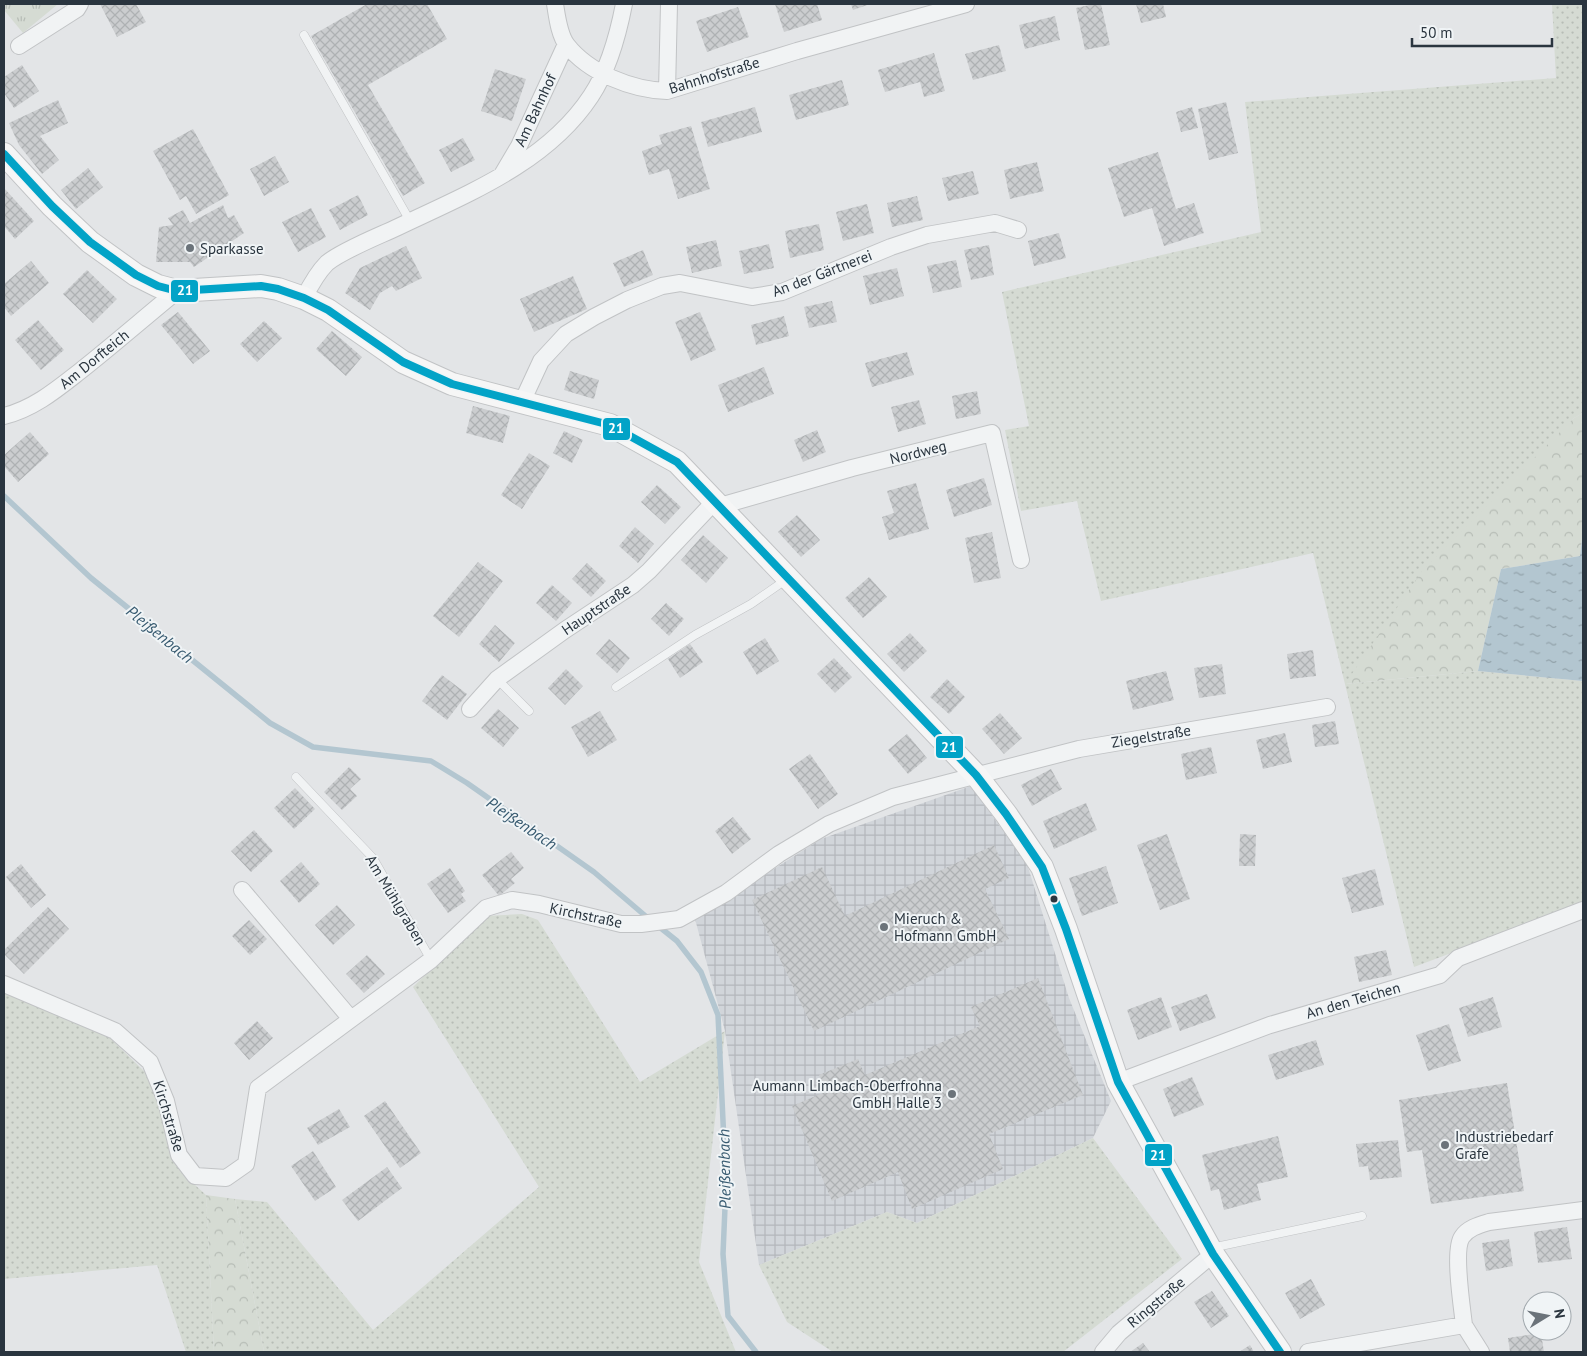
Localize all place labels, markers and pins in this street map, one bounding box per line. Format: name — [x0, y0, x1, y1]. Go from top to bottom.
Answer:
place label: Sparkasse — [200, 239, 264, 258]
marker: Sparkasse — [184, 242, 196, 254]
unlabelled marker — [1049, 894, 1059, 904]
place label: Mieruch & Hofmann GmbH — [894, 909, 996, 945]
marker: Mieruch & Hofmann GmbH — [878, 921, 890, 933]
place label: Aumann Limbach-Oberfrohna GmbH Halle 3 — [752, 1076, 942, 1112]
marker: Aumann Limbach-Oberfrohna GmbH Halle 3 — [946, 1088, 958, 1100]
place label: Industriebedarf Grafe — [1455, 1127, 1554, 1163]
marker: Industriebedarf Grafe — [1439, 1139, 1451, 1151]

